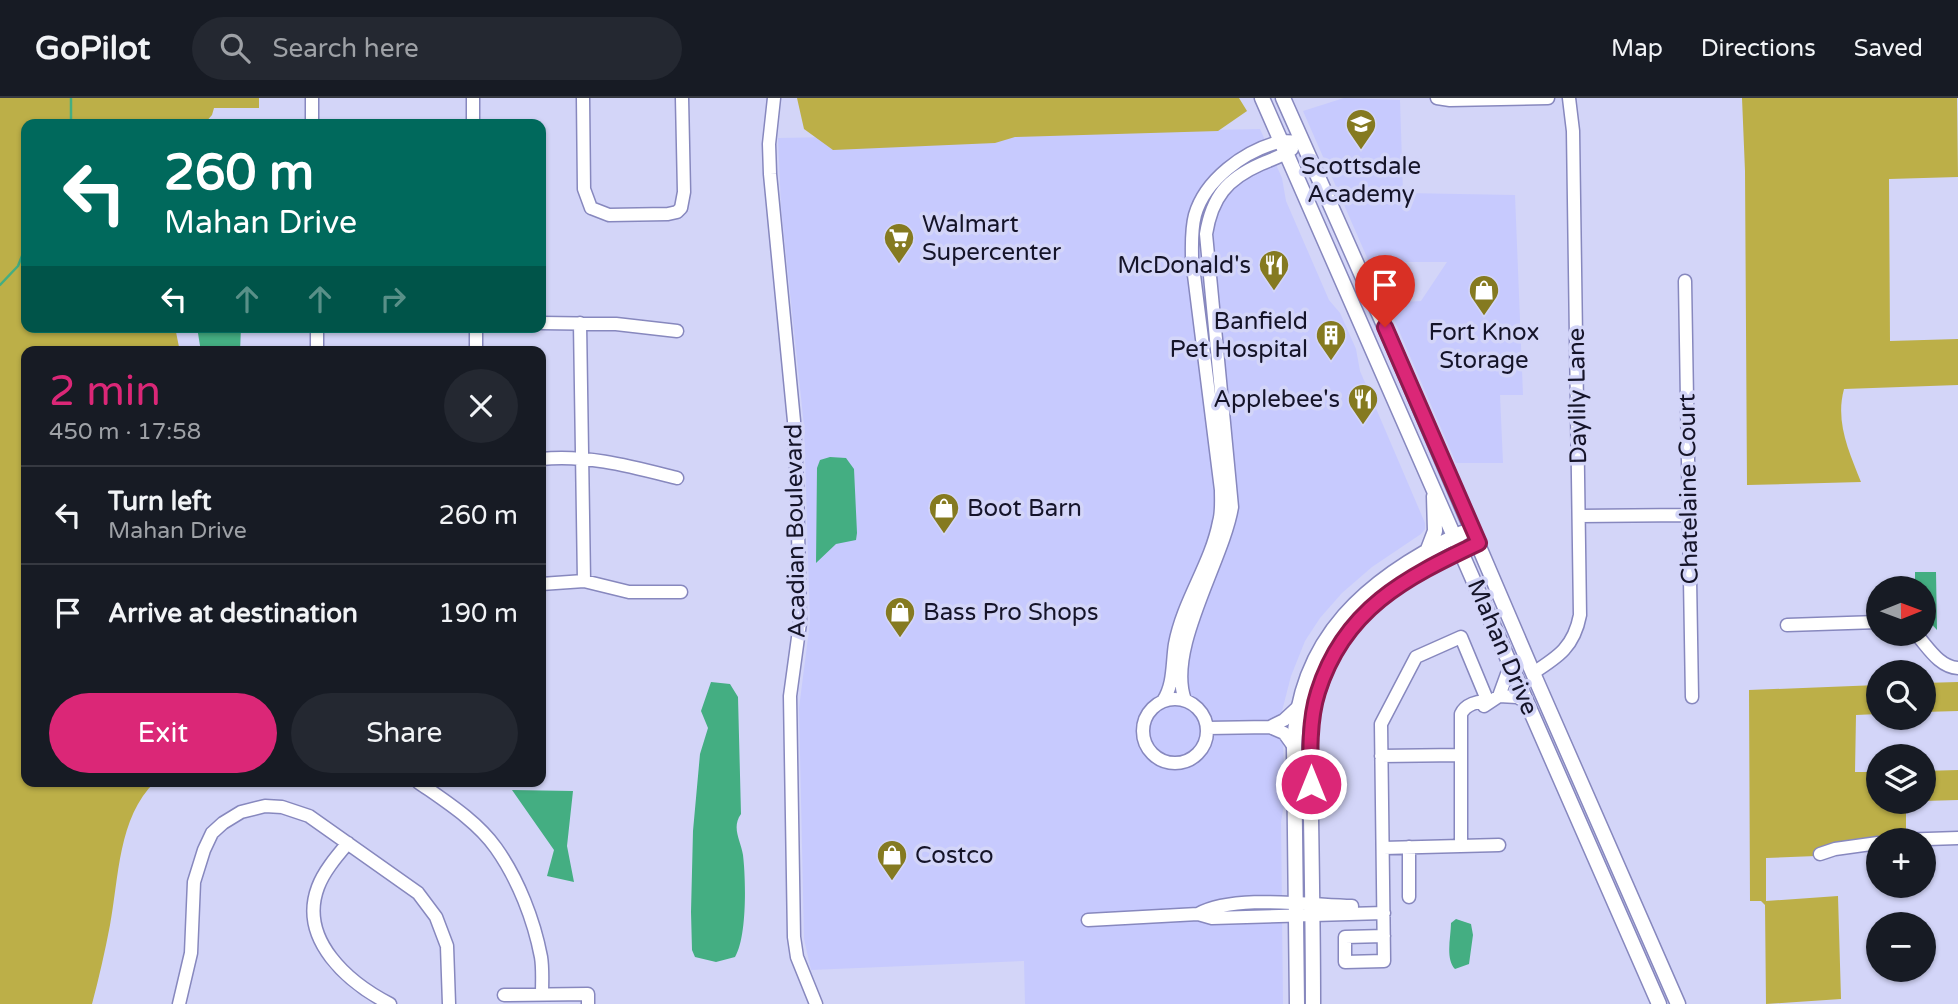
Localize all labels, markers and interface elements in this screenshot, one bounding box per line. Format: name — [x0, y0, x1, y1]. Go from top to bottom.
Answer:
search box — [192, 17, 682, 80]
text: GoPilot — [35, 29, 150, 68]
icon: search — [216, 29, 254, 67]
text: Search here — [272, 33, 419, 64]
text: Map — [1611, 34, 1663, 63]
text: Directions — [1701, 34, 1816, 63]
text: Saved — [1854, 34, 1923, 63]
school or university icon: Scottsdale Academy — [1344, 107, 1378, 151]
text: 260 m — [164, 144, 314, 203]
icon: left — [49, 147, 140, 238]
place label: Scottsdale Academy — [1301, 152, 1421, 209]
text: Mahan Drive — [164, 204, 357, 242]
place label: Walmart Supercenter — [922, 210, 1062, 267]
supermarket icon: Walmart Supercenter — [882, 221, 916, 265]
restaurant icon: McDonald's — [1257, 248, 1291, 292]
place label: McDonald's — [1117, 251, 1251, 280]
pin — [1355, 255, 1415, 327]
icon: arrive — [1366, 266, 1404, 304]
shop icon: Fort Knox Storage — [1467, 273, 1501, 317]
icon: left — [155, 280, 193, 318]
icon: ahead — [228, 280, 266, 318]
icon: ahead — [301, 280, 339, 318]
icon: right — [374, 280, 412, 318]
place label: Banfield Pet Hospital — [1170, 307, 1308, 364]
building icon: Banfield Pet Hospital — [1314, 318, 1348, 362]
place label: Fort Knox Storage — [1429, 318, 1539, 375]
street label: Daylily Lane — [1562, 327, 1593, 464]
text: 2 min — [49, 366, 161, 417]
button: close — [444, 369, 518, 443]
restaurant icon: Applebee's — [1346, 382, 1380, 426]
place label: Applebee's — [1213, 385, 1340, 414]
street label: Chatelaine Court — [1672, 393, 1705, 585]
text: 450 m · 17:58 — [49, 418, 201, 446]
street label: Acadian Boulevard — [779, 423, 812, 639]
text: Turn left — [108, 486, 211, 517]
shop icon: Boot Barn — [927, 491, 961, 535]
place label: Boot Barn — [967, 494, 1082, 523]
icon: left — [49, 496, 87, 534]
text: 260 m — [438, 500, 518, 531]
text: Mahan Drive — [108, 517, 247, 545]
street label: Mahan Drive — [1461, 575, 1544, 719]
north arrow — [1866, 576, 1936, 646]
map controls — [1866, 576, 1936, 982]
icon: arrive — [49, 594, 87, 632]
shop icon: Bass Pro Shops — [883, 595, 917, 639]
text: Arrive at destination — [108, 598, 358, 629]
text: 190 m — [438, 598, 518, 629]
place label: Bass Pro Shops — [923, 598, 1098, 627]
button: search — [1866, 660, 1936, 730]
button: Exit — [49, 693, 277, 773]
button: Share — [291, 693, 518, 773]
button: layers — [1866, 744, 1936, 814]
position arrow — [1274, 747, 1348, 821]
button: + — [1866, 828, 1936, 898]
shop icon: Costco — [875, 838, 909, 882]
place label: Costco — [915, 841, 994, 870]
button: − — [1866, 912, 1936, 982]

